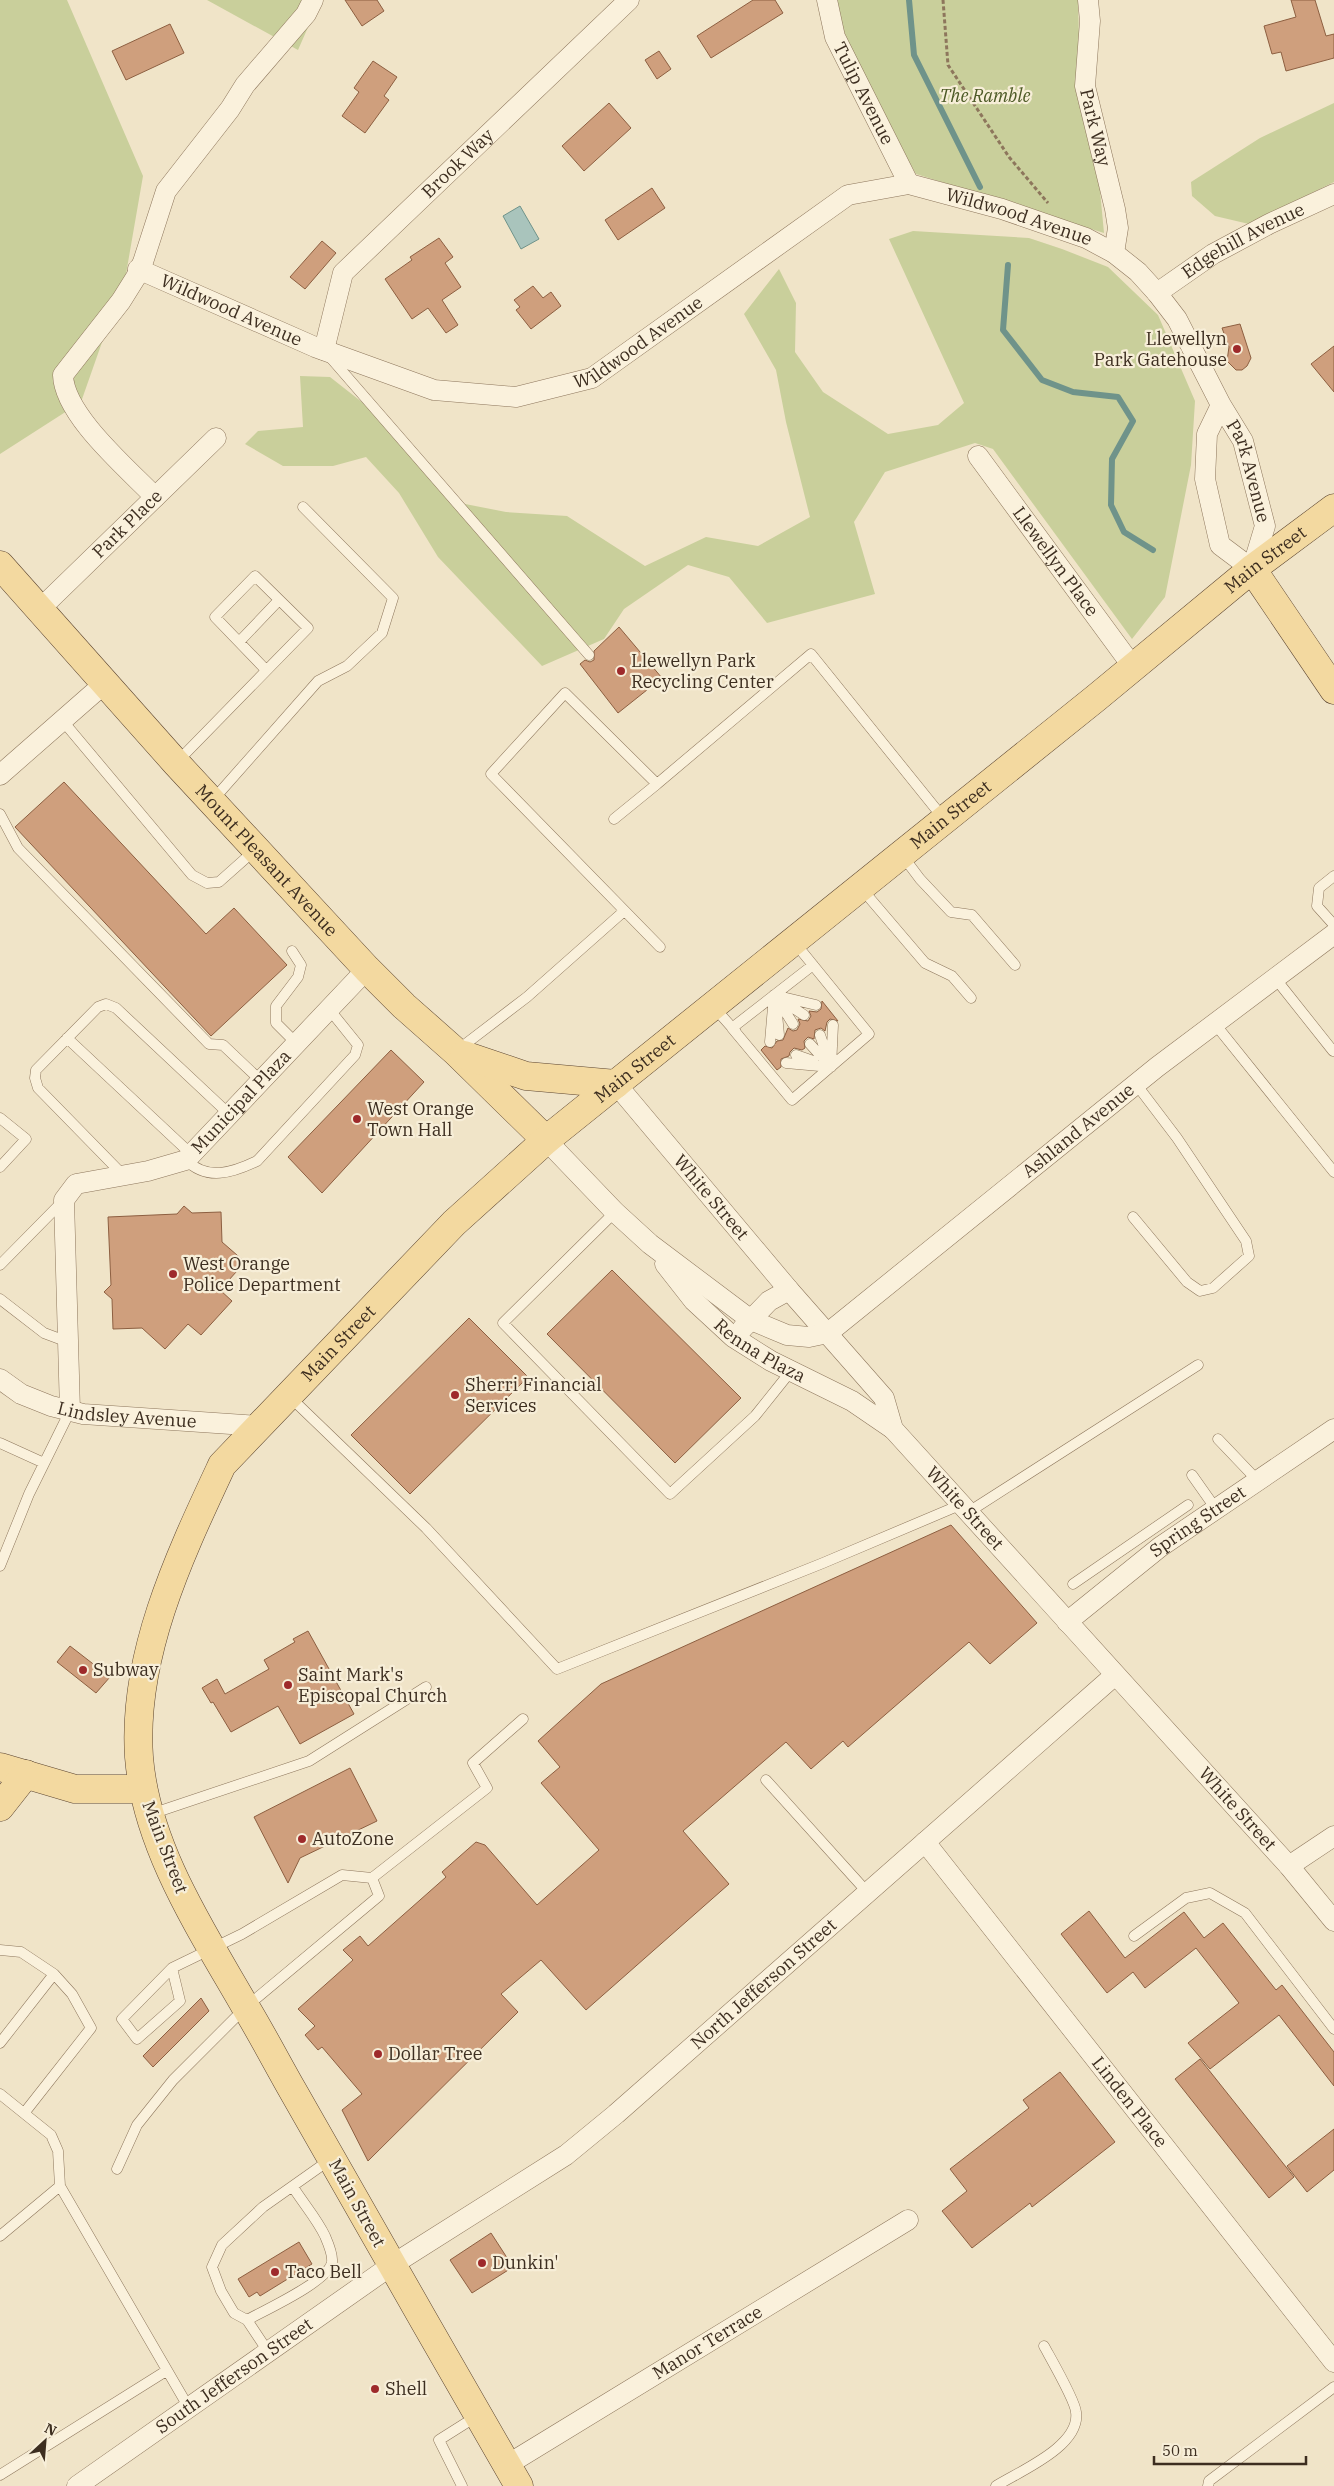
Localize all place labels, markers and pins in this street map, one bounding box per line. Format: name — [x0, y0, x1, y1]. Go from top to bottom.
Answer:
place label: Llewellyn Park Gatehouse — [1094, 327, 1227, 371]
marker: Llewellyn Park Gatehouse — [1231, 343, 1243, 355]
place label: Llewellyn Park Recycling Center — [631, 649, 774, 693]
marker: Llewellyn Park Recycling Center — [615, 665, 627, 677]
place label: West Orange Town Hall — [367, 1097, 474, 1141]
marker: West Orange Town Hall — [351, 1113, 363, 1125]
place label: West Orange Police Department — [183, 1252, 341, 1296]
marker: West Orange Police Department — [167, 1268, 179, 1280]
place label: Sherri Financial Services — [465, 1373, 602, 1417]
marker: Sherri Financial Services — [449, 1389, 461, 1401]
place label: Subway — [93, 1658, 159, 1681]
place label: Saint Mark's Episcopal Church — [298, 1663, 447, 1707]
marker: Subway — [77, 1664, 89, 1676]
marker: Saint Mark's Episcopal Church — [282, 1679, 294, 1691]
place label: AutoZone — [312, 1827, 394, 1850]
marker: AutoZone — [296, 1833, 308, 1845]
place label: Dollar Tree — [388, 2042, 482, 2065]
marker: Dollar Tree — [372, 2048, 384, 2060]
place label: Dunkin' — [492, 2251, 559, 2274]
marker: Dunkin' — [476, 2257, 488, 2269]
place label: Taco Bell — [285, 2260, 362, 2283]
marker: Taco Bell — [269, 2266, 281, 2278]
place label: Shell — [385, 2377, 427, 2400]
marker: Shell — [369, 2383, 381, 2395]

